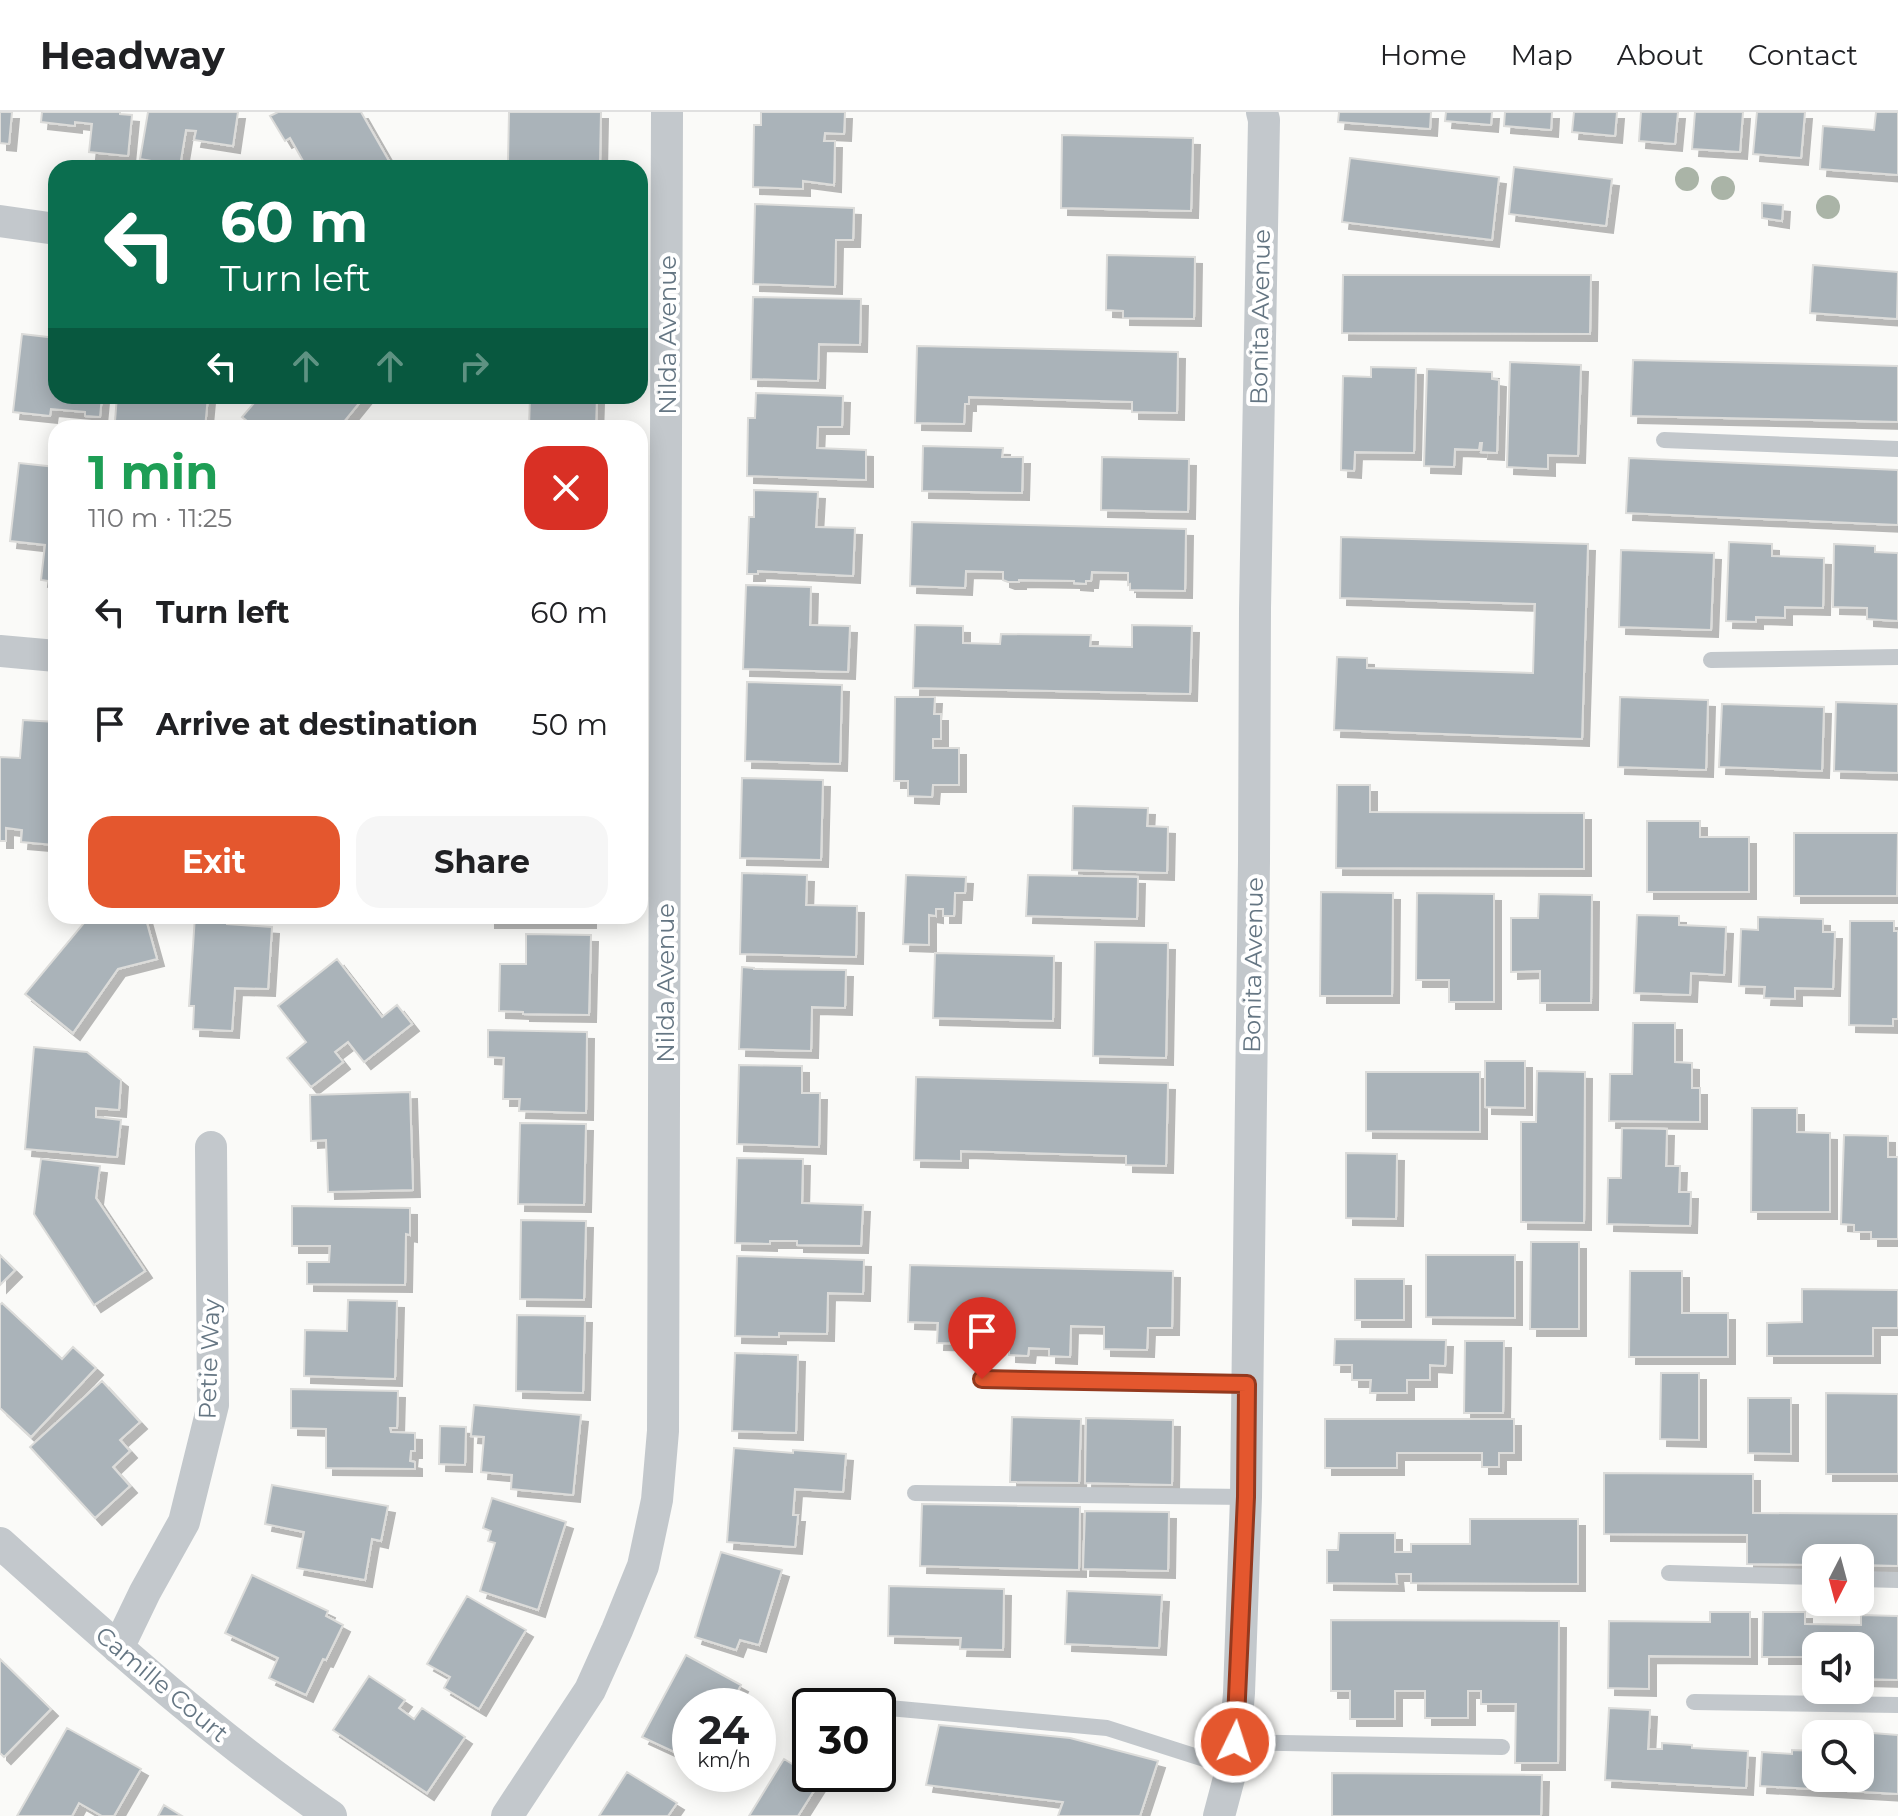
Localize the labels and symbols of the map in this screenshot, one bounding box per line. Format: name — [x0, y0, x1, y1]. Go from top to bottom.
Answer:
street label: Bonita Avenue — [1244, 229, 1276, 405]
street label: Nilda Avenue — [653, 255, 682, 415]
street label: Bonita Avenue — [1237, 877, 1269, 1053]
street label: Nilda Avenue — [651, 903, 680, 1063]
pin — [948, 1297, 1016, 1379]
street label: Petie Way — [192, 1298, 226, 1420]
north arrow — [1802, 1544, 1874, 1616]
street label: Camille Court — [90, 1620, 234, 1748]
speed limit sign: 30 — [792, 1688, 896, 1792]
position arrow — [1193, 1700, 1277, 1784]

